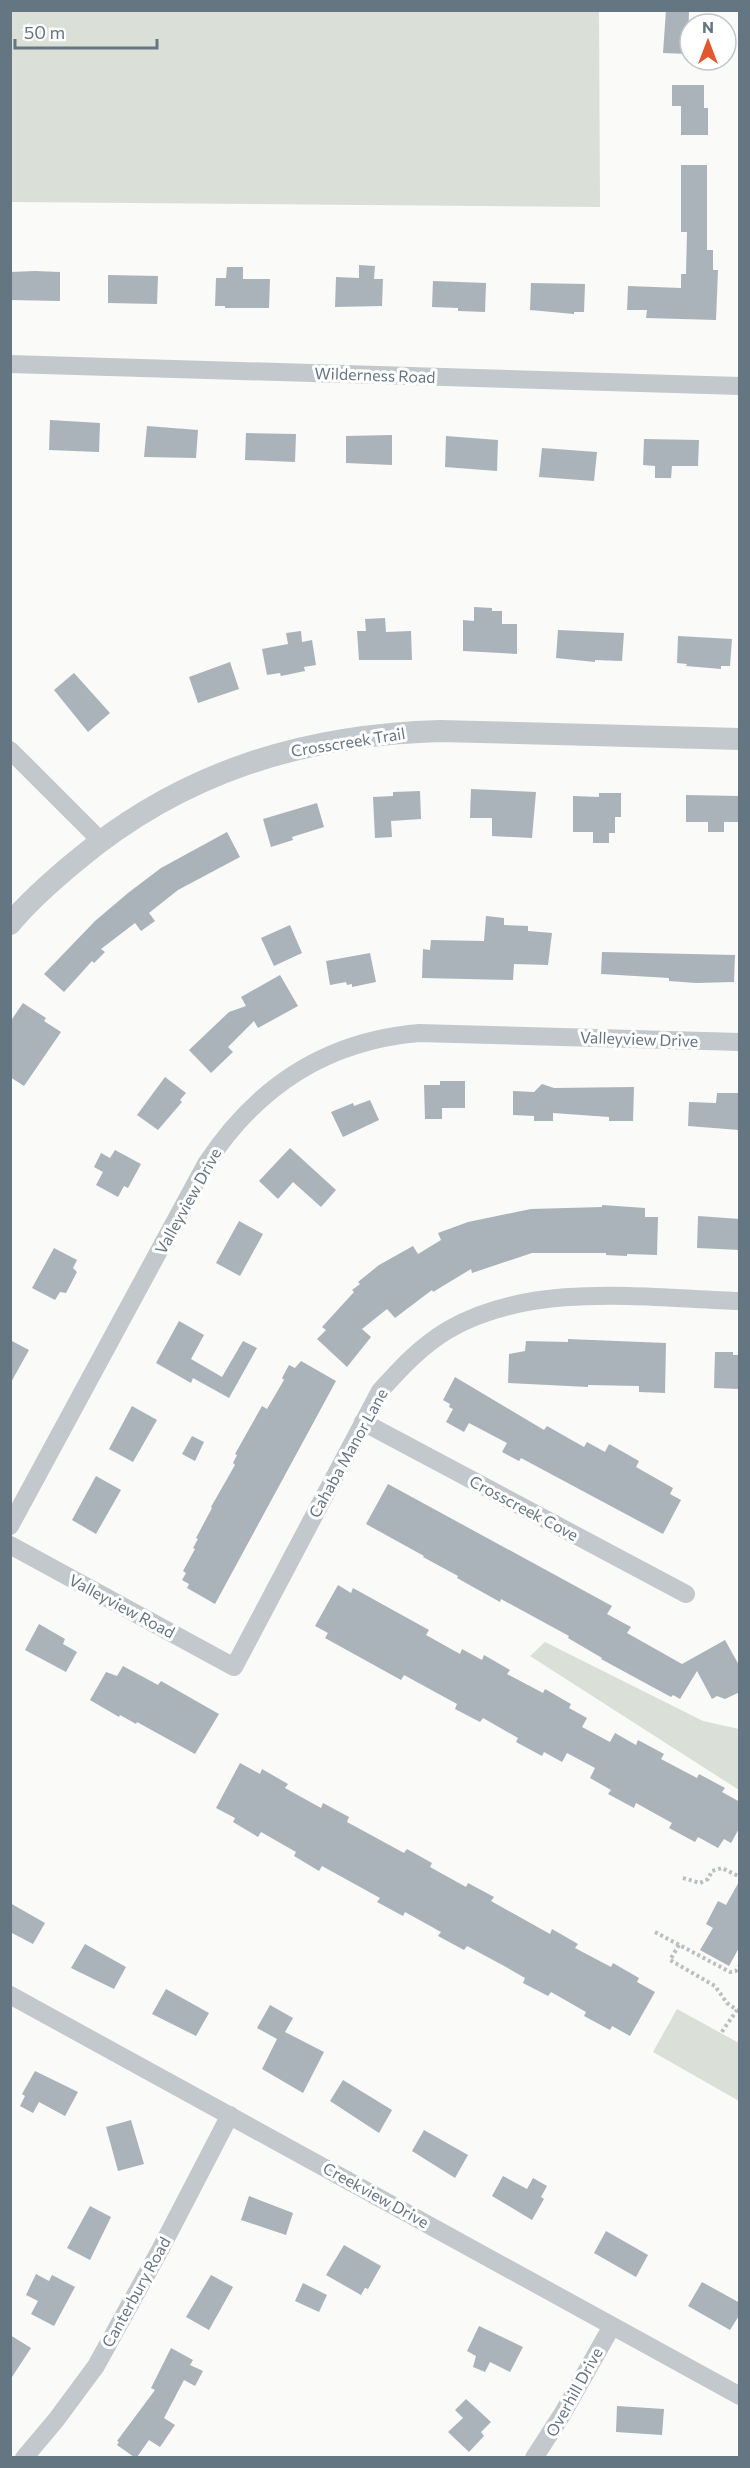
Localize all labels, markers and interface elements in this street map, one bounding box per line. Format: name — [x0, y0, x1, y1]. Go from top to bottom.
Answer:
scale bar — [15, 12, 158, 50]
north arrow — [678, 12, 738, 72]
text: N — [702, 17, 714, 36]
text: 50 m — [24, 21, 65, 43]
street label: Wilderness Road — [314, 363, 436, 386]
street label: Crosscreek Trail — [289, 723, 406, 760]
street label: Valleyview Drive — [580, 1027, 698, 1050]
street label: Valleyview Drive — [151, 1144, 225, 1257]
street label: Cahaba Manor Lane — [304, 1385, 391, 1521]
street label: Crosscreek Cove — [467, 1471, 582, 1544]
street label: Valleyview Road — [66, 1570, 178, 1641]
street label: Creekview Drive — [320, 2158, 432, 2231]
street label: Canterbury Road — [97, 2233, 174, 2350]
street label: Overhill Drive — [541, 2344, 606, 2440]

